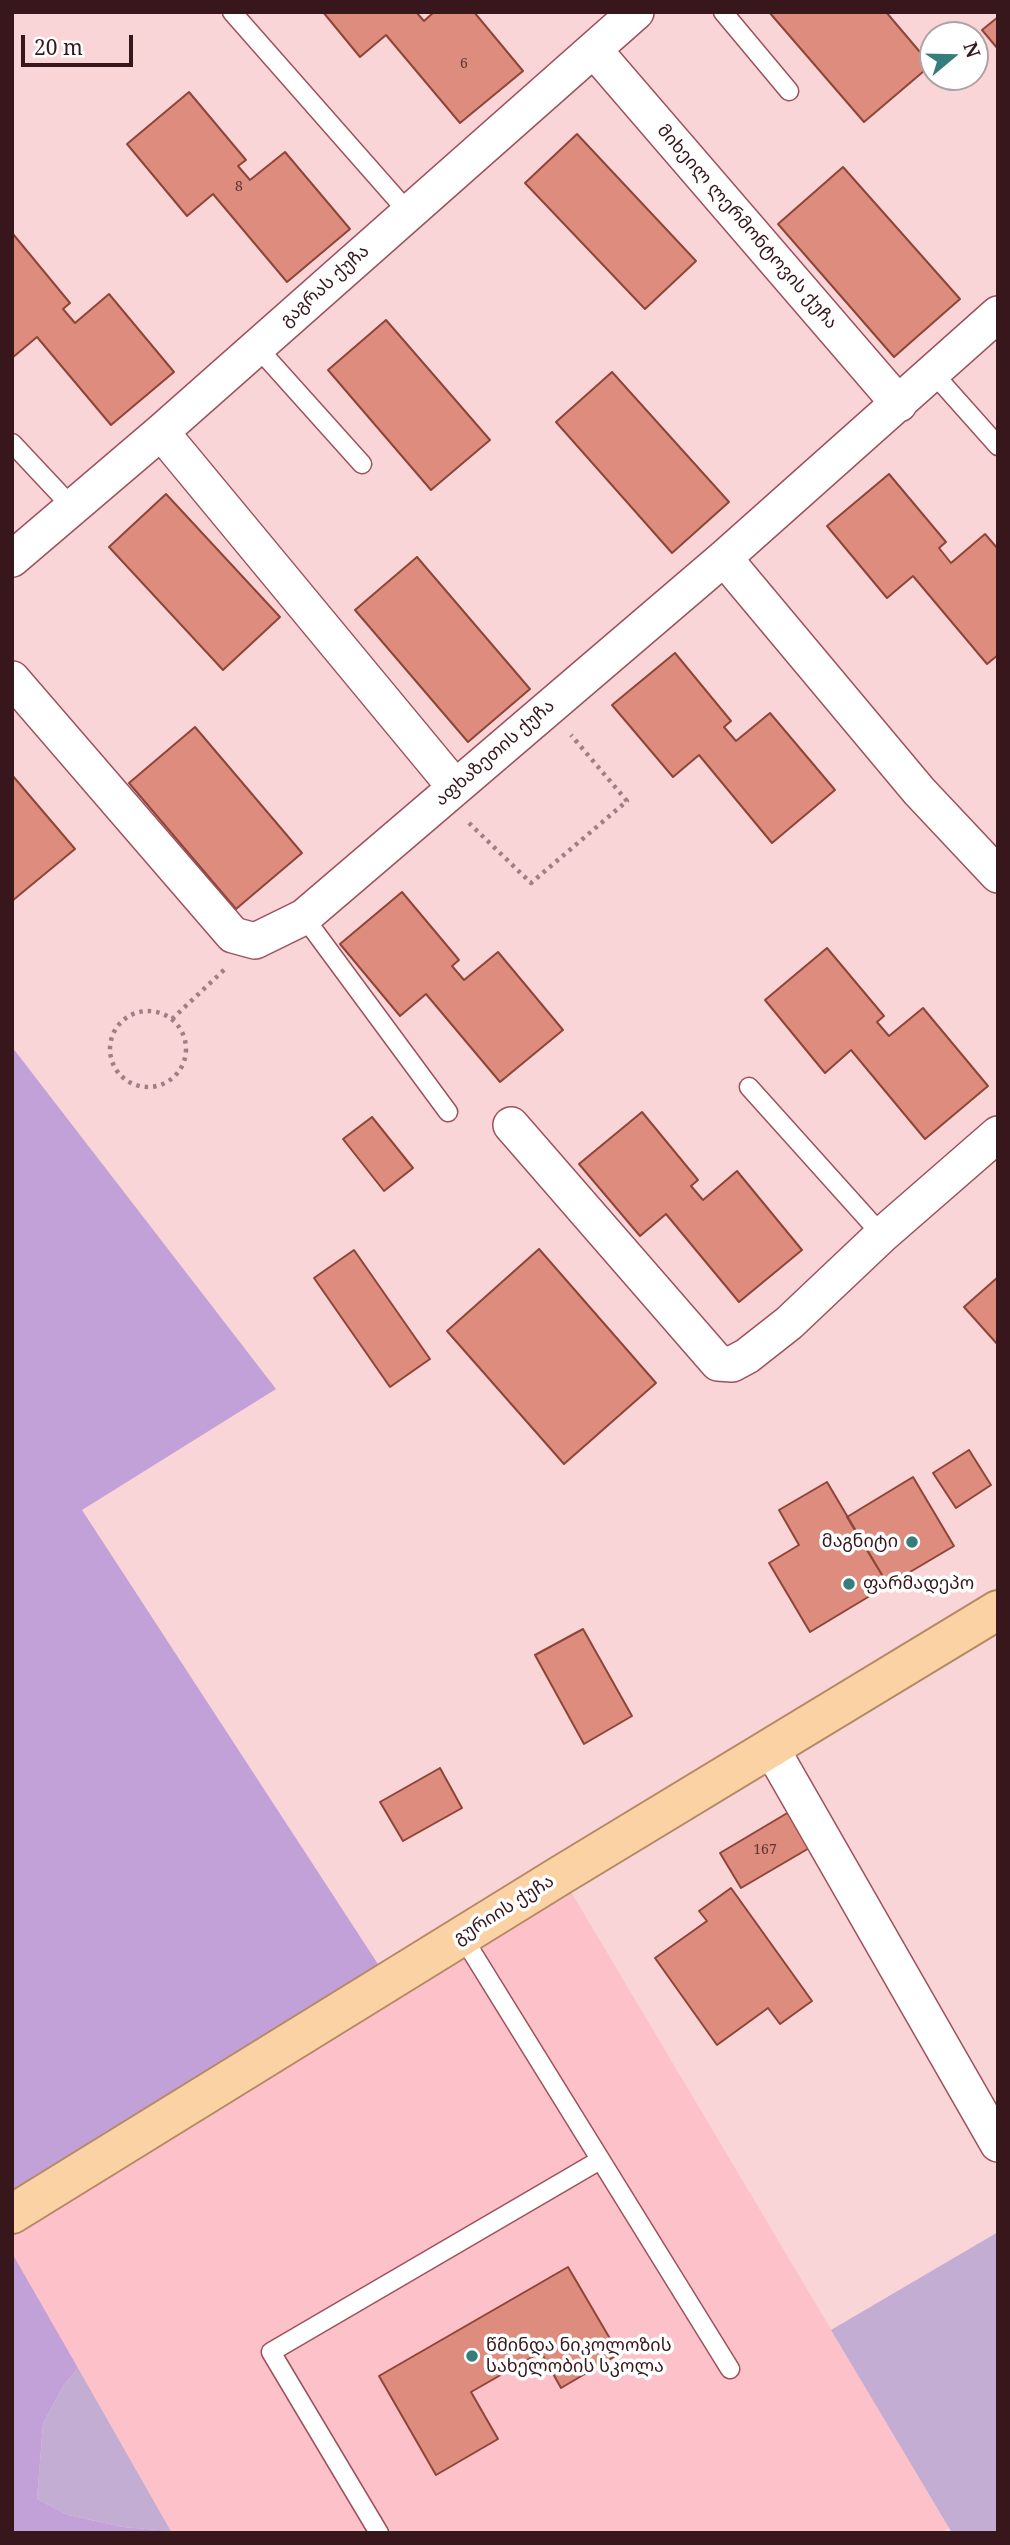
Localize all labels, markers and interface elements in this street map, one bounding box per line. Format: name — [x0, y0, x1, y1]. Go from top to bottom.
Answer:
scale bar — [24, 21, 136, 65]
north arrow — [919, 21, 989, 91]
text: 20 m — [34, 33, 83, 61]
text: N — [957, 38, 987, 61]
house number: 6 — [460, 56, 468, 72]
street label: მიხეილ ლერმონტოვის ქუჩა — [652, 120, 842, 334]
house number: 8 — [235, 179, 243, 195]
street label: გაგრას ქუჩა — [276, 240, 374, 332]
street label: აფხაზეთის ქუჩა — [431, 695, 559, 811]
place label: მაგნიტი — [822, 1531, 898, 1553]
marker: მაგნიტი — [904, 1534, 920, 1550]
place label: ფარმადეპო — [863, 1573, 974, 1595]
marker: ფარმადეპო — [841, 1576, 857, 1592]
house number: 167 — [753, 1842, 777, 1858]
street label: გურიის ქუჩა — [450, 1871, 558, 1949]
place label: წმინდა ნიკოლოზის სახელობის სკოლა — [486, 2335, 672, 2378]
marker: წმინდა ნიკოლოზის სახელობის სკოლა — [464, 2348, 480, 2364]

